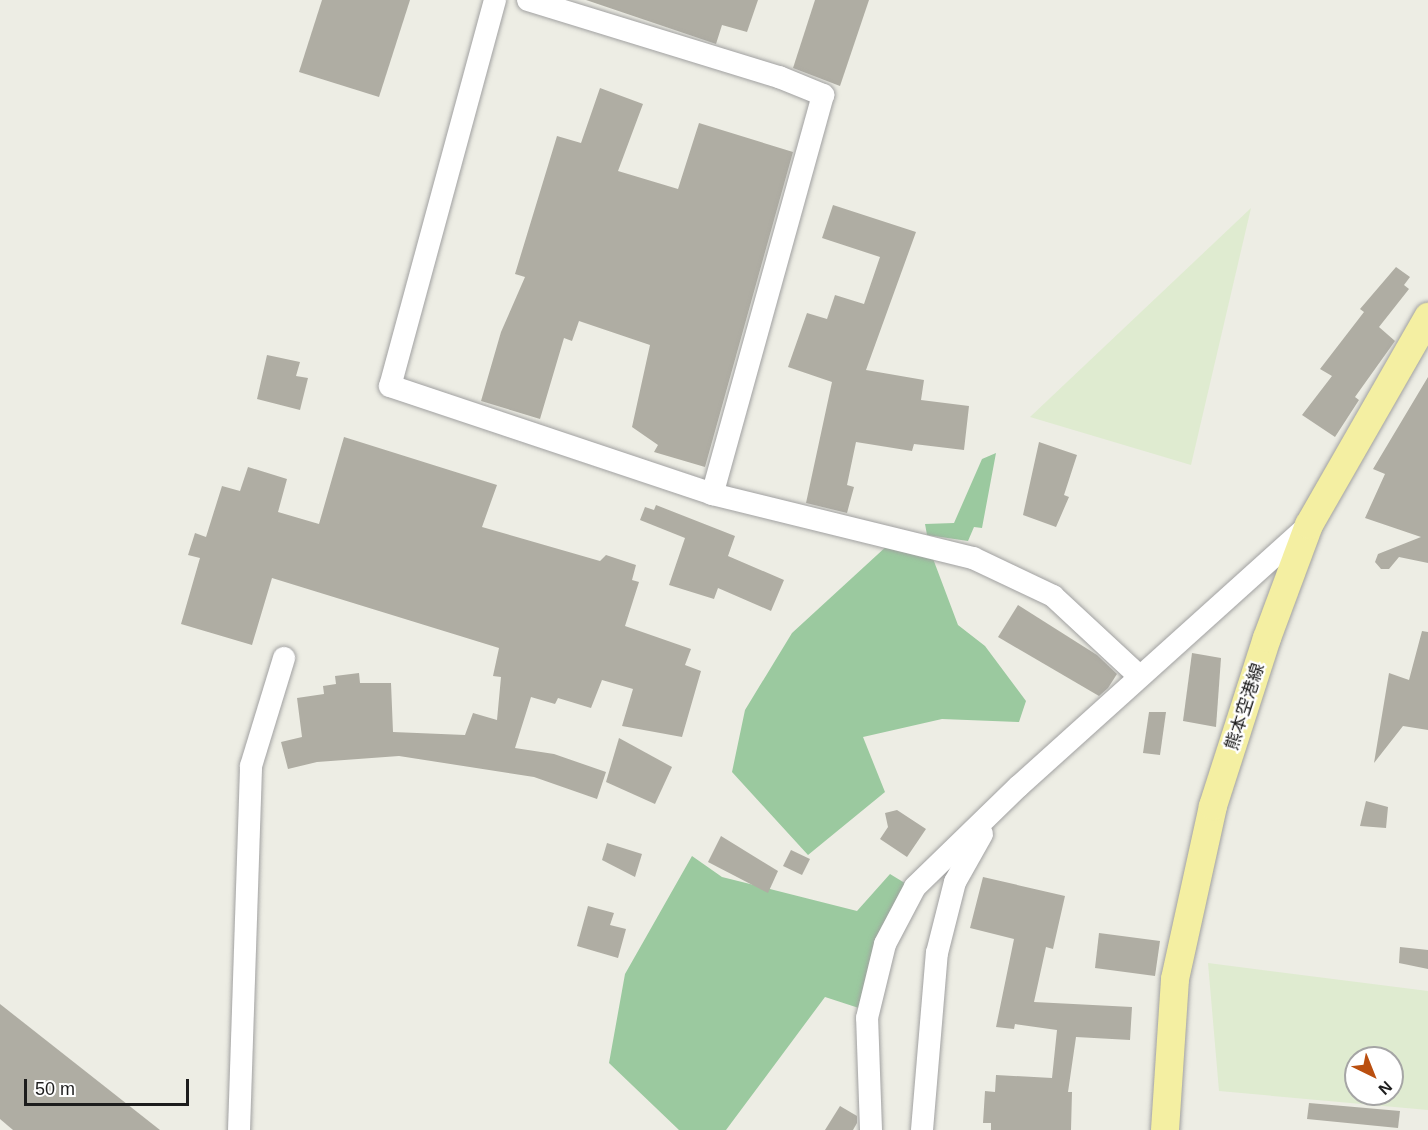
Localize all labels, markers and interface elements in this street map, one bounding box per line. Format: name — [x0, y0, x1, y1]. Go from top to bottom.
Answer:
street label: 熊本空港線 — [1221, 661, 1269, 753]
north arrow — [1344, 1046, 1404, 1106]
scale bar — [27, 1067, 192, 1105]
text: N — [1375, 1078, 1395, 1098]
text: 50 m — [35, 1079, 75, 1099]

